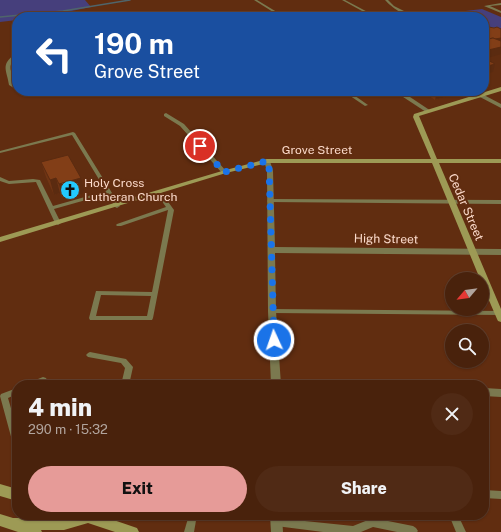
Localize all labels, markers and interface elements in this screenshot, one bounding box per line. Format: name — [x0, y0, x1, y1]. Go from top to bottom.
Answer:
text: 190 m — [94, 27, 174, 60]
icon: left — [28, 28, 80, 80]
text: Grove Street — [94, 61, 200, 82]
pin — [183, 129, 217, 163]
icon: arrive — [189, 135, 211, 157]
street label: Grove Street — [282, 143, 353, 157]
street label: Cedar Street — [446, 171, 487, 243]
place label: Holy Cross Lutheran Church — [84, 176, 178, 204]
church icon: Holy Cross Lutheran Church — [59, 179, 81, 201]
street label: High Street — [354, 231, 419, 247]
north arrow — [445, 272, 489, 316]
map controls — [445, 272, 489, 368]
position arrow — [253, 319, 295, 361]
button: search — [445, 324, 489, 368]
text: 4 min — [28, 393, 92, 421]
button: close — [431, 393, 473, 435]
text: 290 m · 15:32 — [28, 422, 108, 437]
button: Exit — [28, 466, 247, 512]
button: Share — [255, 466, 473, 512]

